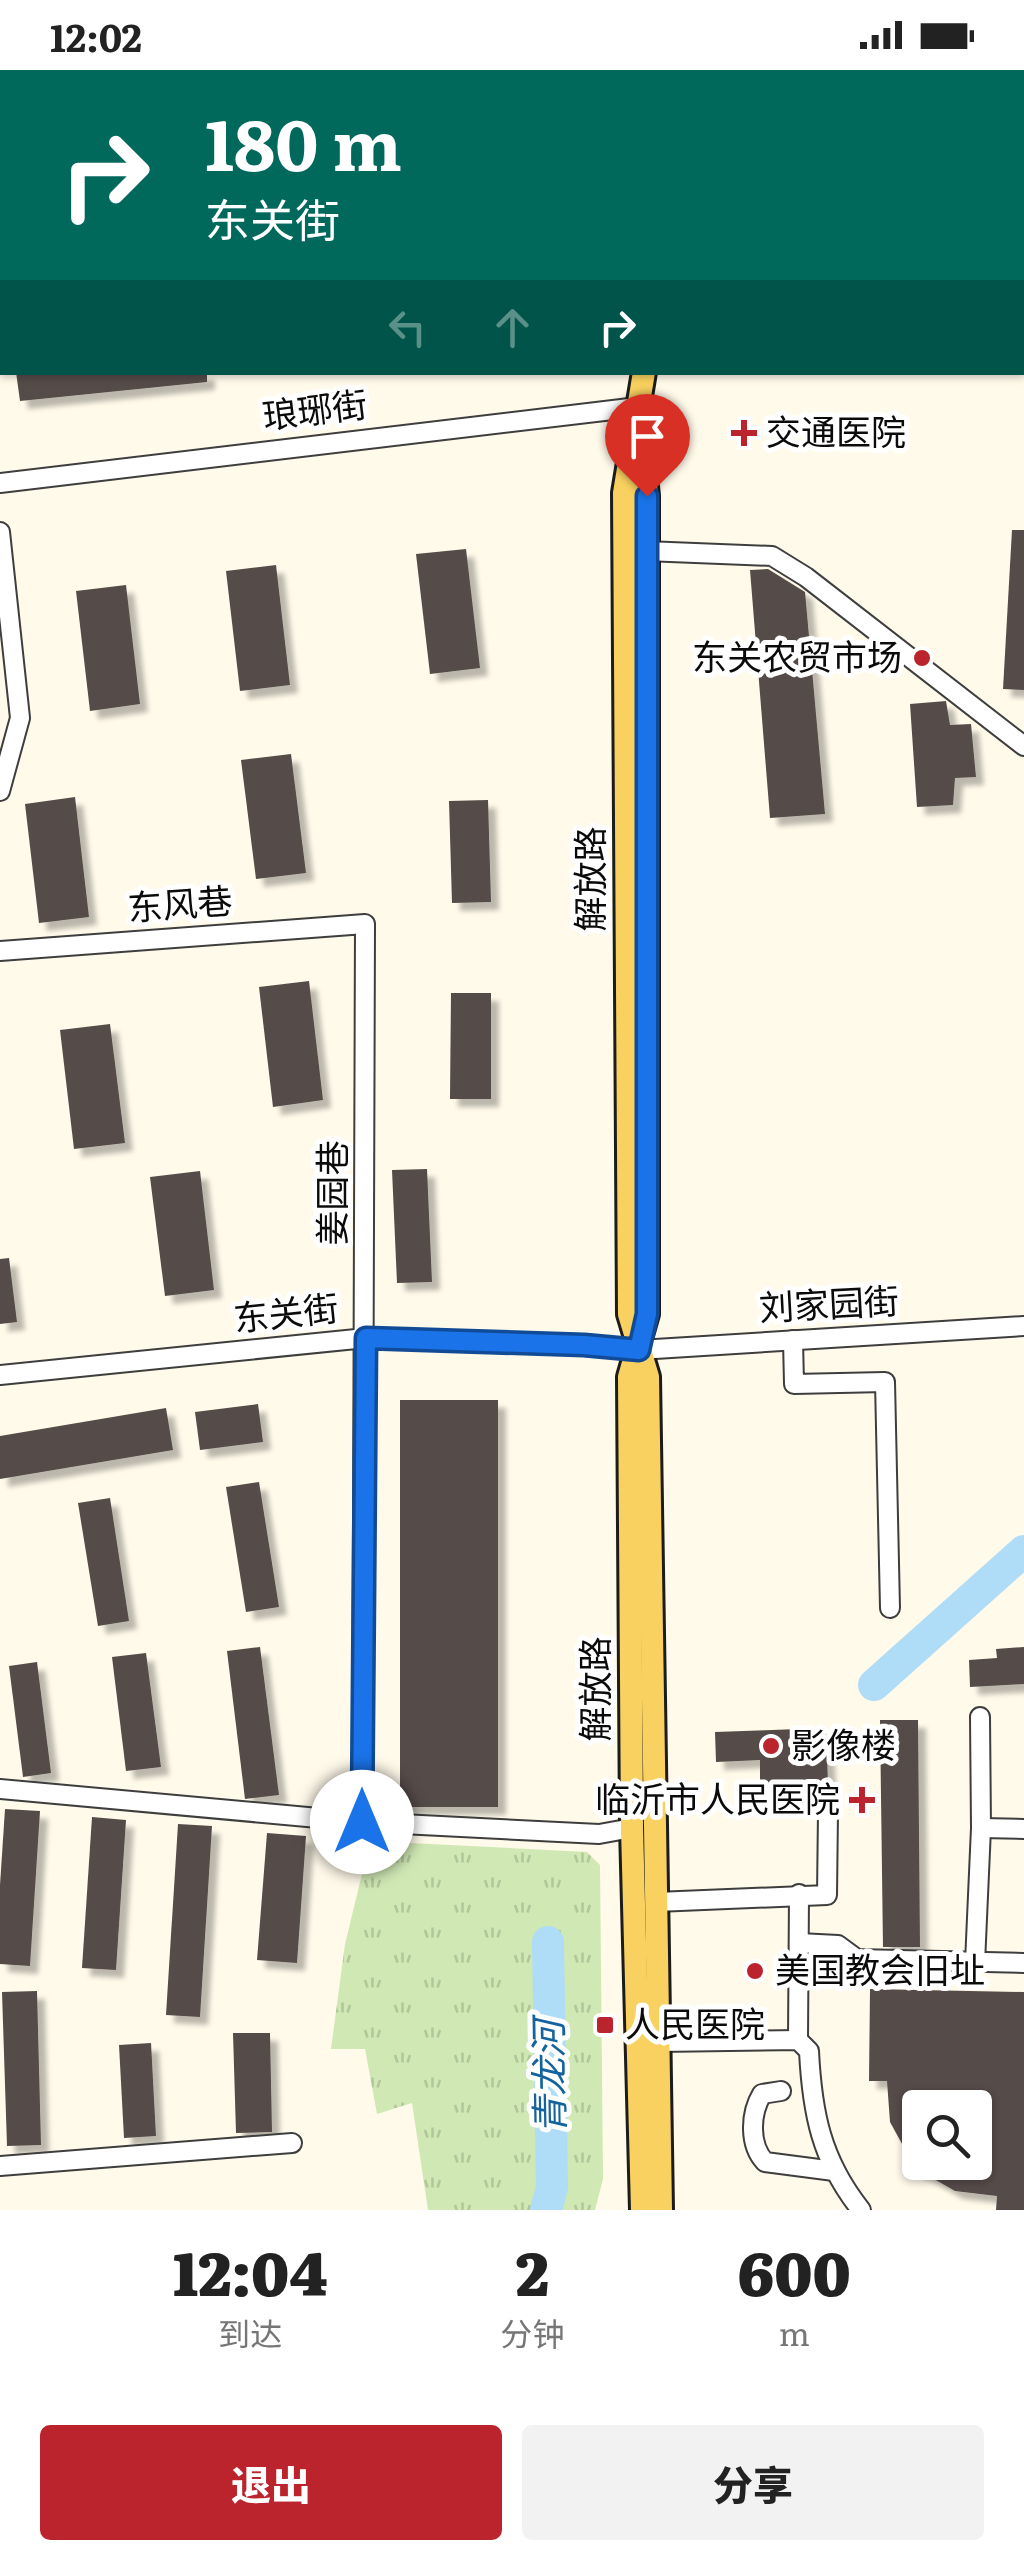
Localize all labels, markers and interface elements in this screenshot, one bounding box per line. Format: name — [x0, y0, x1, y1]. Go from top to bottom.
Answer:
text: 12:02 — [50, 7, 142, 64]
text: 180 m — [205, 89, 402, 193]
icon: right — [40, 110, 170, 240]
text: 东关街 — [205, 184, 340, 251]
icon: left — [380, 300, 435, 355]
icon: ahead — [485, 300, 540, 355]
icon: right — [590, 300, 645, 355]
street label: 琅琊街 — [259, 376, 370, 440]
pin — [605, 394, 690, 497]
place label: 交通医院 — [766, 404, 906, 456]
icon: arrive — [620, 409, 675, 464]
marker: 交通医院 — [731, 420, 757, 446]
place label: 东关农贸市场 — [692, 629, 902, 681]
marker: 东关农贸市场 — [911, 647, 933, 669]
street label: 解放路 — [562, 826, 614, 932]
street label: 东风巷 — [126, 872, 234, 932]
street label: 姜园巷 — [304, 1140, 356, 1246]
street label: 刘家园街 — [758, 1272, 900, 1332]
street label: 东关街 — [231, 1280, 341, 1342]
street label: 解放路 — [567, 1636, 619, 1742]
place label: 影像楼 — [791, 1717, 896, 1769]
marker: 影像楼 — [760, 1735, 782, 1757]
position arrow — [310, 1770, 414, 1874]
place label: 临沂市人民医院 — [595, 1771, 840, 1823]
marker: 临沂市人民医院 — [849, 1787, 875, 1813]
place label: 美国教会旧址 — [775, 1942, 985, 1994]
marker: 美国教会旧址 — [744, 1960, 766, 1982]
place label: 人民医院 — [625, 1996, 765, 2048]
water label: 青龙河 — [517, 2013, 576, 2135]
marker: 人民医院 — [594, 2014, 616, 2036]
map controls — [902, 2090, 992, 2180]
button: search — [902, 2090, 992, 2180]
text: 12:04 — [173, 2225, 327, 2314]
text: 2 — [516, 2225, 549, 2314]
text: 600 — [738, 2225, 851, 2314]
text: 到达 — [218, 2308, 282, 2356]
text: 分钟 — [500, 2308, 565, 2356]
text: m — [779, 2308, 810, 2356]
button: 退出 — [40, 2425, 502, 2540]
button: 分享 — [522, 2425, 984, 2540]

